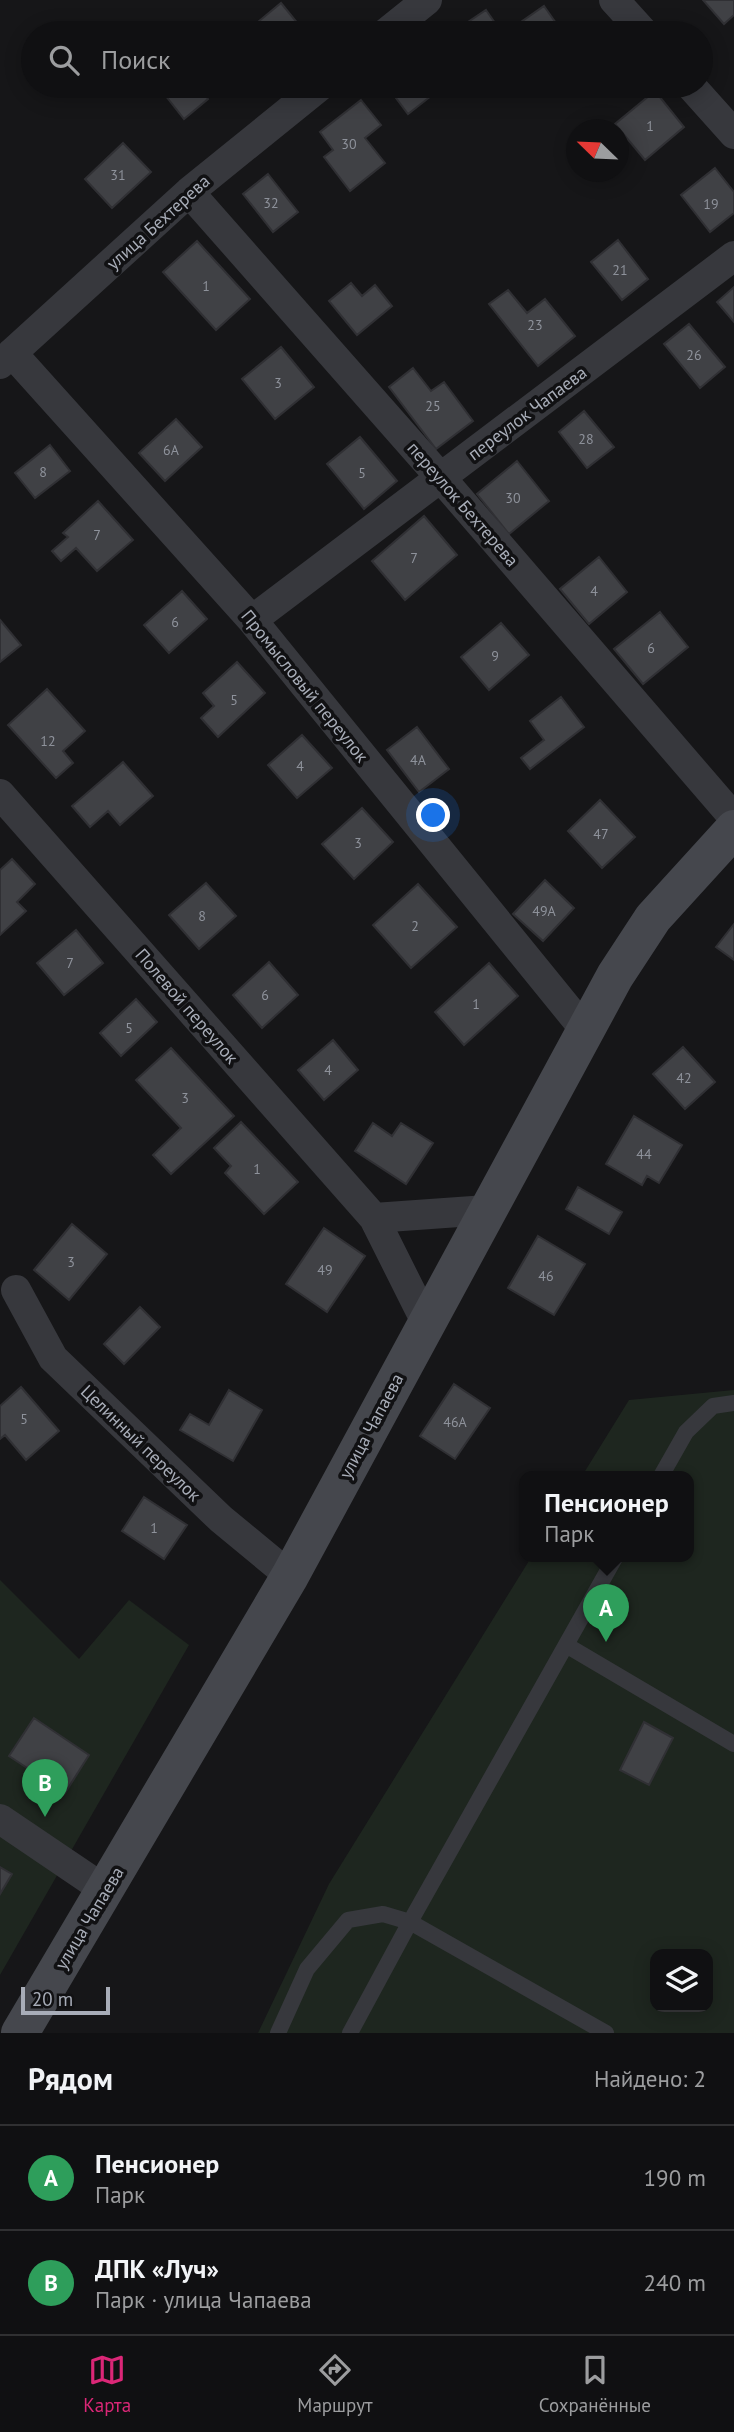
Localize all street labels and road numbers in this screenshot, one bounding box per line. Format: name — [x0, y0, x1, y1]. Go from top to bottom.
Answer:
street label: улица Бехтерева — [101, 170, 215, 274]
street label: переулок Чапаева — [463, 361, 591, 465]
street label: переулок Бехтерева — [402, 437, 524, 571]
street label: Промысловый переулок — [236, 605, 374, 767]
street label: Полевой переулок — [131, 943, 244, 1069]
street label: улица Чапаева — [334, 1369, 408, 1483]
street label: Целинный переулок — [76, 1380, 206, 1507]
street label: улица Чапаева — [49, 1862, 129, 1974]

